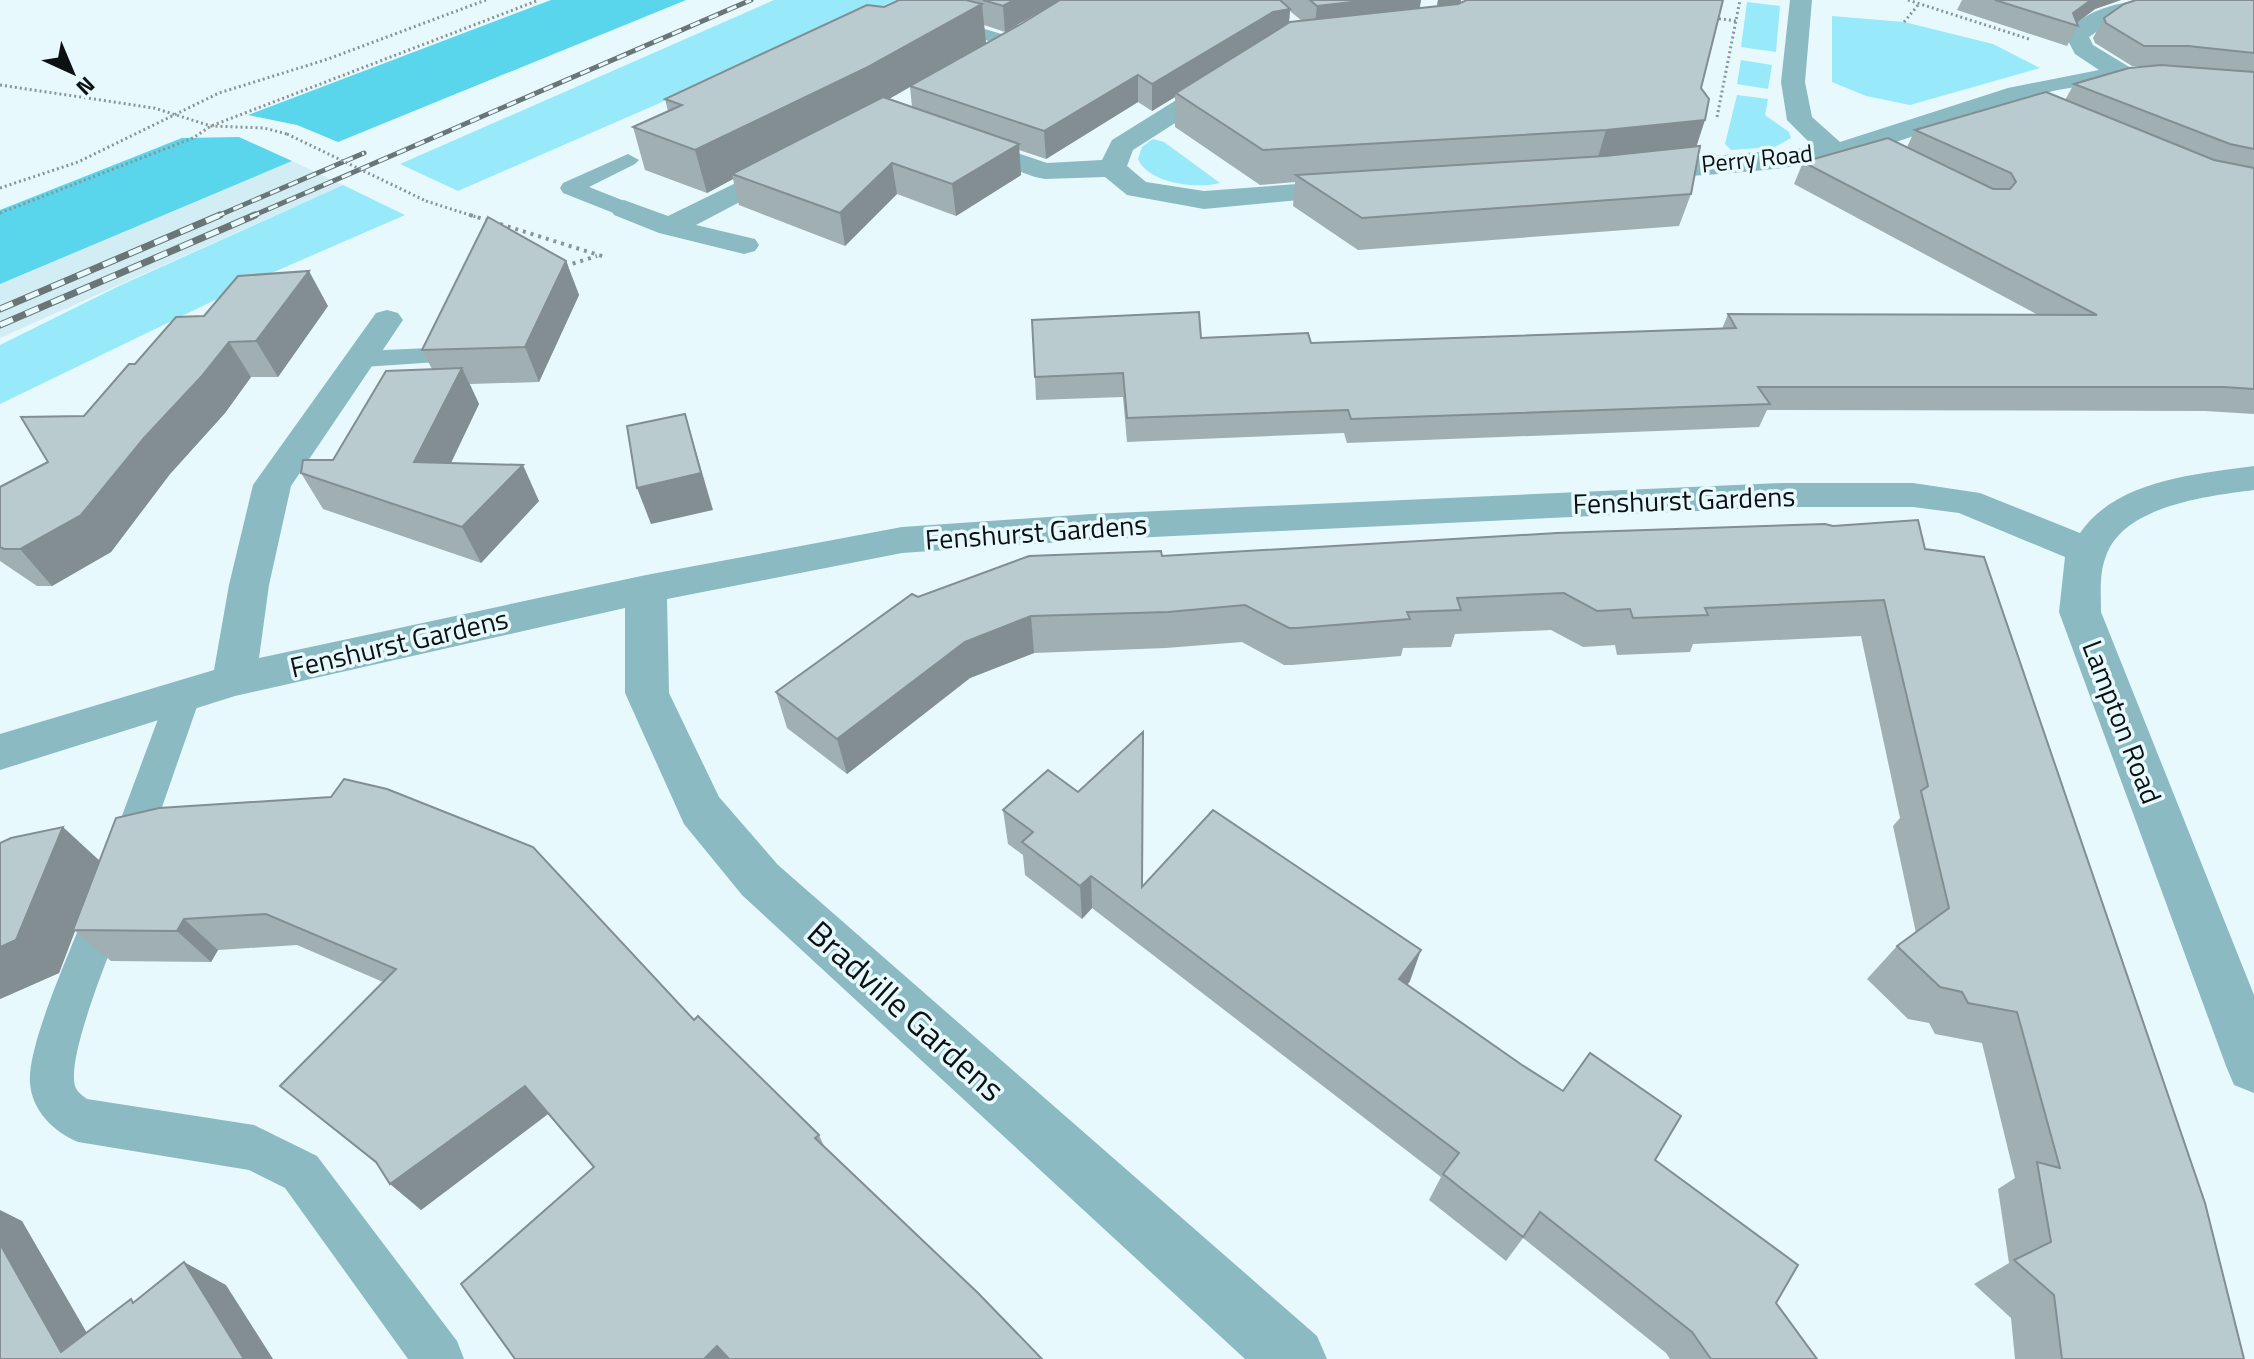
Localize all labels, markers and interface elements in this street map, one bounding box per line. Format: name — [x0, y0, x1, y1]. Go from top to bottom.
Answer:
north arrow — [32, 32, 112, 112]
text: N — [69, 69, 103, 104]
street label: Perry Road — [1699, 134, 1814, 182]
street label: Fenshurst Gardens — [1572, 474, 1796, 525]
street label: Fenshurst Gardens — [923, 502, 1149, 561]
street label: Fenshurst Gardens — [286, 597, 512, 689]
street label: Lampton Road — [2072, 634, 2173, 810]
street label: Bradville Gardens — [796, 907, 1017, 1113]

